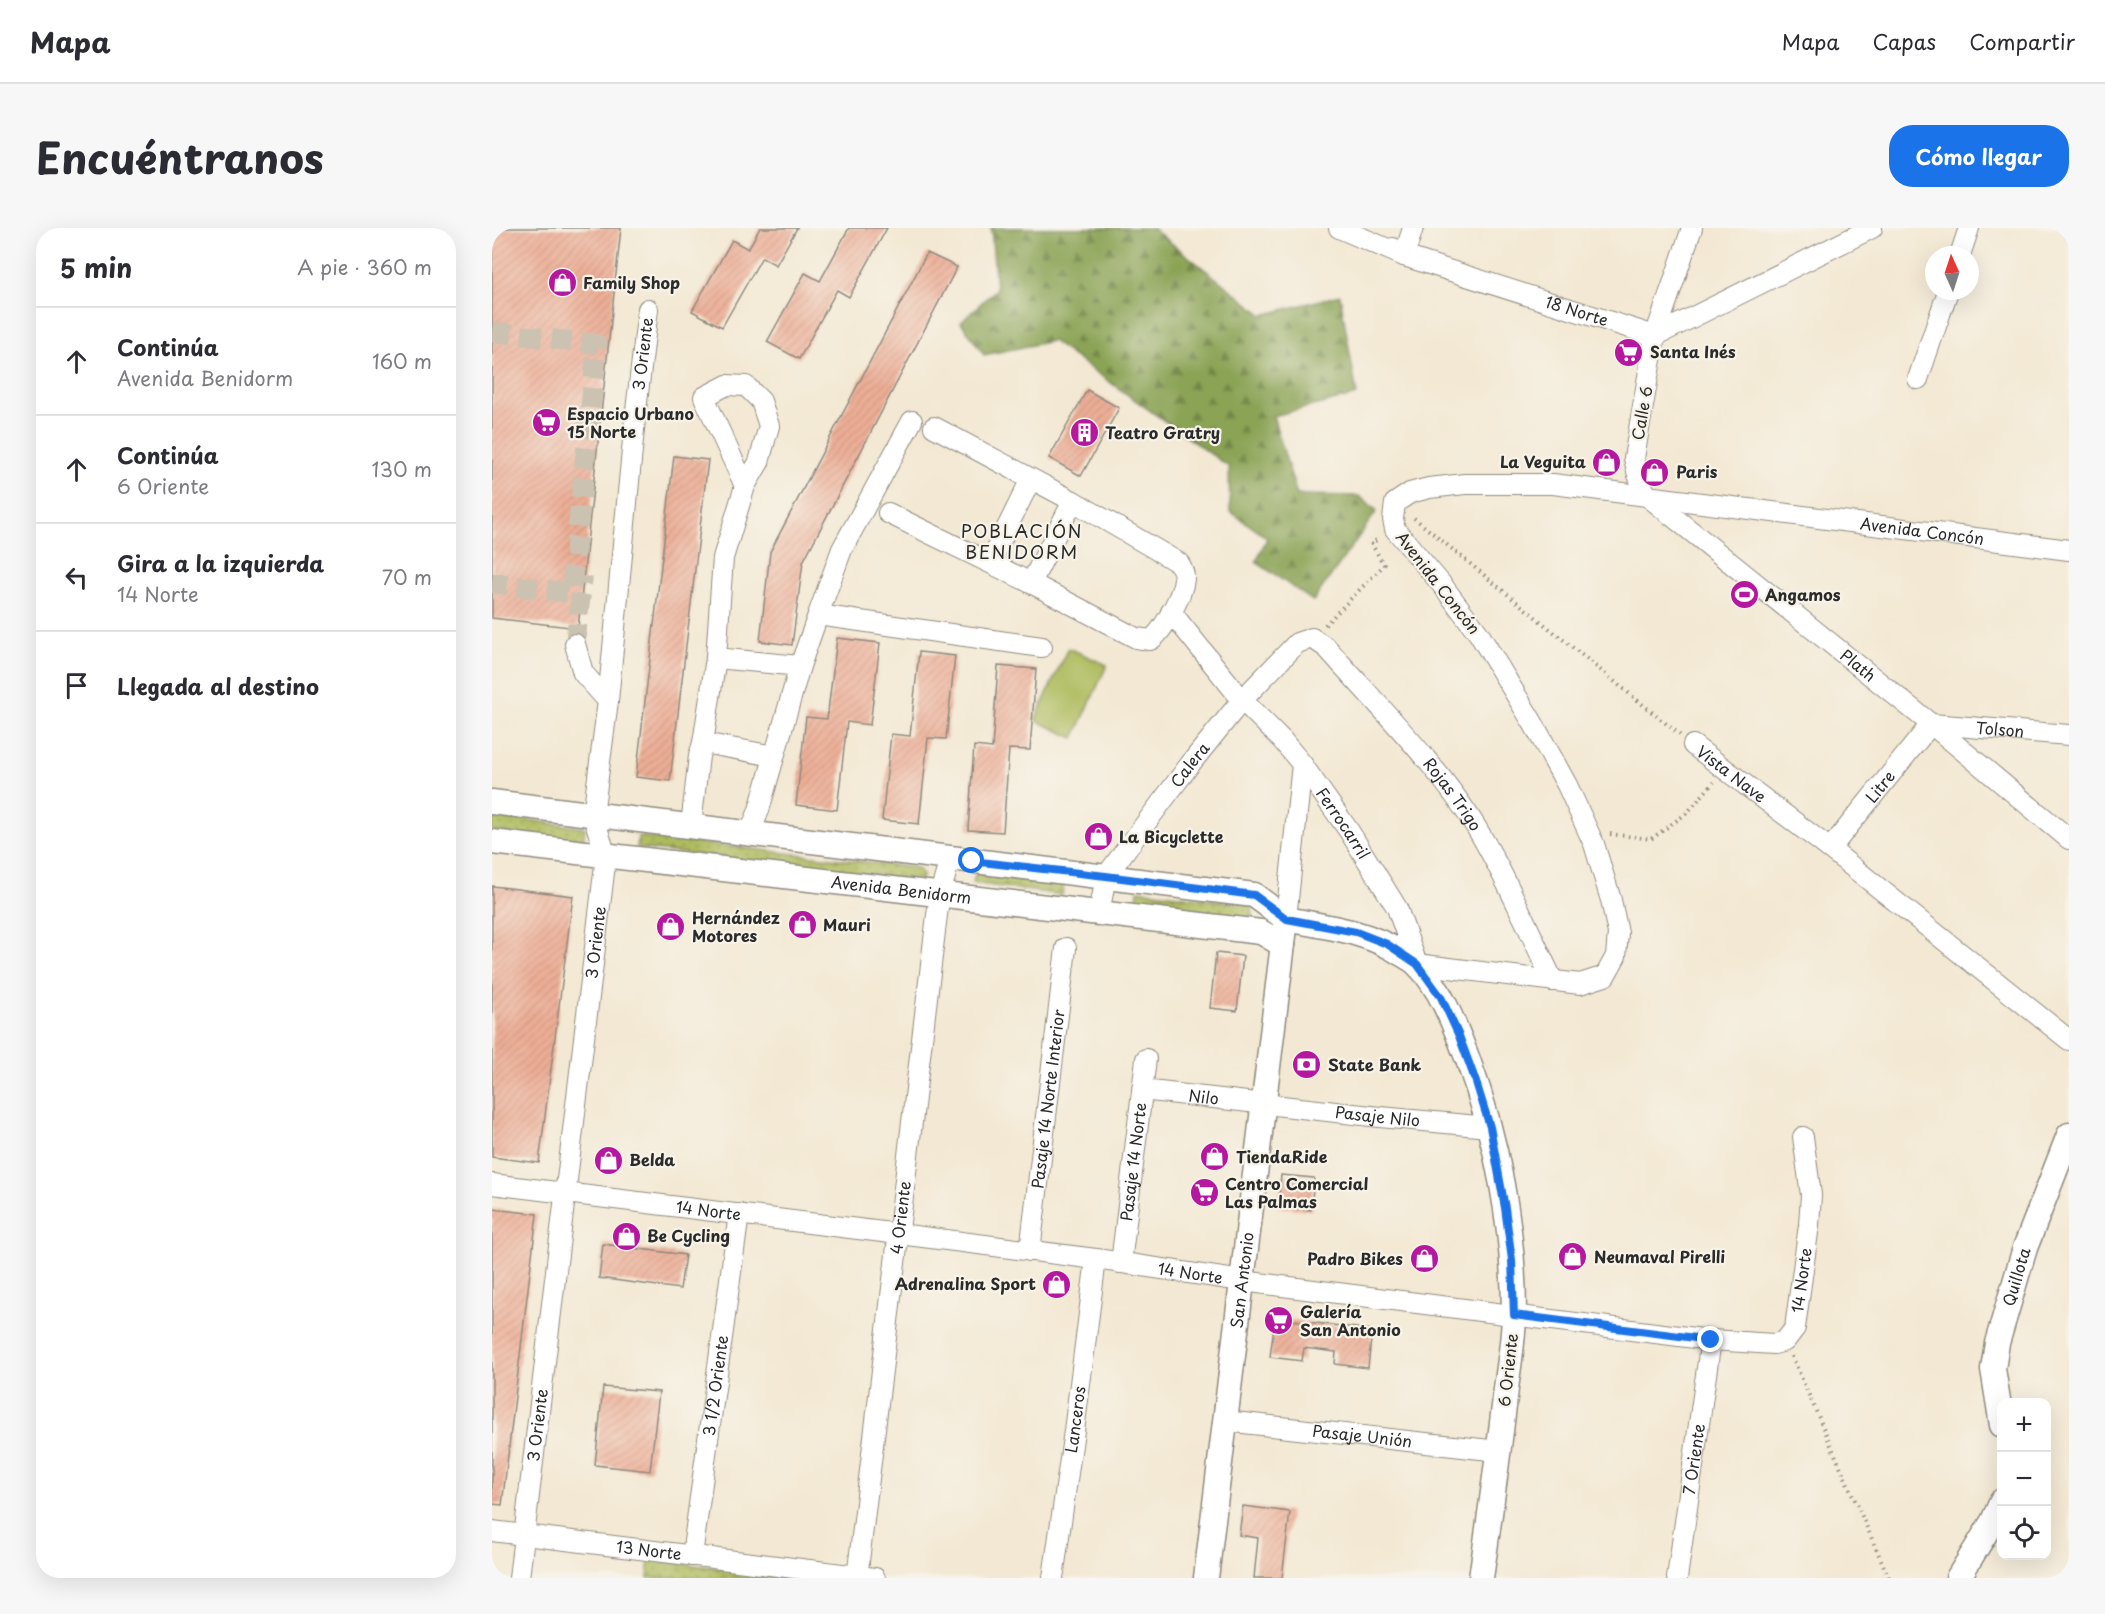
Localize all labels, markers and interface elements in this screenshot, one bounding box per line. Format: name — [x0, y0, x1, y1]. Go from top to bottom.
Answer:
text: Mapa — [30, 20, 111, 63]
text: Mapa — [1782, 25, 1840, 57]
text: Capas — [1873, 25, 1936, 57]
text: Compartir — [1969, 25, 2075, 57]
text: Encuéntranos — [36, 125, 324, 188]
button: Cómo llegar — [1889, 125, 2069, 187]
north arrow — [1925, 246, 1979, 300]
text: 5 min — [60, 248, 132, 287]
text: A pie · 360 m — [297, 252, 432, 282]
shop icon: Family Shop — [546, 267, 578, 299]
place label: Family Shop — [583, 270, 680, 294]
street label: 18 Norte — [1542, 289, 1612, 331]
street label: 3 Oriente — [625, 316, 658, 392]
text: Continúa — [117, 330, 219, 363]
supermarket icon: Santa Inés — [1613, 336, 1645, 368]
place label: Santa Inés — [1650, 339, 1736, 363]
icon: ahead — [60, 345, 93, 378]
text: 160 m — [372, 346, 432, 376]
text: Avenida Benidorm — [117, 363, 293, 393]
street label: Calle 6 — [1624, 384, 1658, 442]
place label: Espacio Urbano 15 Norte — [567, 401, 694, 443]
supermarket icon: Espacio Urbano 15 Norte — [530, 407, 562, 439]
building icon: Teatro Gratry — [1068, 417, 1100, 449]
place label: Teatro Gratry — [1105, 420, 1220, 444]
text: Continúa — [117, 438, 219, 471]
shop icon: La Veguita — [1591, 446, 1623, 478]
place label: La Veguita — [1500, 449, 1586, 473]
icon: ahead — [60, 453, 93, 486]
text: 130 m — [372, 454, 432, 484]
shop icon: Paris — [1639, 456, 1671, 488]
place label: Paris — [1676, 459, 1718, 483]
text: 6 Oriente — [117, 471, 209, 501]
street label: Avenida Concón — [1859, 510, 1985, 550]
district label: POBLACIÓN BENIDORM — [961, 517, 1083, 565]
street label: Avenida Concón — [1391, 526, 1487, 639]
text: Gira a la izquierda — [117, 546, 324, 579]
icon: left — [60, 561, 93, 594]
text: 70 m — [382, 562, 432, 592]
text: 14 Norte — [117, 579, 199, 609]
sports icon: Angamos — [1728, 579, 1760, 611]
place label: Angamos — [1765, 582, 1841, 606]
street label: Plath — [1836, 643, 1882, 686]
icon: arrive — [60, 669, 93, 702]
text: Llegada al destino — [117, 669, 319, 702]
street label: Tolson — [1975, 715, 2025, 742]
street label: Calera — [1164, 736, 1215, 792]
street label: Vista Nave — [1692, 739, 1772, 808]
street label: Rojas Trigo — [1418, 752, 1488, 835]
street label: Litre — [1859, 765, 1900, 807]
street label: Ferrocarril — [1311, 782, 1377, 863]
shop icon: La Bicyclette — [1082, 821, 1114, 853]
place label: La Bicyclette — [1119, 824, 1224, 848]
route start — [958, 847, 984, 873]
street label: Avenida Benidorm — [830, 869, 973, 909]
street label: 3 Oriente — [578, 904, 611, 980]
place label: Hernández Motores — [692, 905, 780, 947]
shop icon: Mauri — [786, 909, 818, 941]
shop icon: Hernández Motores — [655, 911, 687, 943]
place label: Mauri — [823, 912, 871, 936]
street label: Pasaje 14 Norte Interior — [1024, 1007, 1070, 1190]
bank icon: State Bank — [1291, 1049, 1323, 1081]
place label: State Bank — [1328, 1052, 1422, 1076]
street label: Nilo — [1187, 1082, 1220, 1110]
street label: Pasaje Nilo — [1334, 1099, 1421, 1132]
street label: Pasaje 14 Norte — [1113, 1101, 1152, 1222]
shop icon: TiendaRide — [1199, 1141, 1231, 1173]
shop icon: Belda — [592, 1144, 624, 1176]
place label: TiendaRide — [1236, 1144, 1328, 1168]
place label: Belda — [629, 1147, 675, 1171]
place label: Centro Comercial Las Palmas — [1225, 1171, 1369, 1213]
supermarket icon: Centro Comercial Las Palmas — [1188, 1177, 1220, 1209]
street label: 4 Oriente — [883, 1179, 916, 1255]
street label: 14 Norte — [675, 1194, 742, 1225]
shop icon: Be Cycling — [610, 1220, 642, 1252]
place label: Be Cycling — [647, 1223, 730, 1247]
street label: San Antonio — [1223, 1230, 1259, 1330]
shop icon: Neumaval Pirelli — [1557, 1241, 1589, 1273]
shop icon: Padro Bikes — [1408, 1243, 1440, 1275]
place label: Neumaval Pirelli — [1594, 1244, 1725, 1268]
street label: Quillota — [1996, 1244, 2036, 1309]
place label: Padro Bikes — [1307, 1246, 1403, 1270]
street label: 14 Norte — [1784, 1246, 1817, 1314]
street label: 14 Norte — [1156, 1255, 1225, 1289]
shop icon: Adrenalina Sport — [1041, 1268, 1073, 1300]
place label: Adrenalina Sport — [895, 1271, 1036, 1295]
place label: Galería San Antonio — [1300, 1299, 1401, 1341]
supermarket icon: Galería San Antonio — [1263, 1305, 1295, 1337]
route end — [1697, 1326, 1723, 1352]
street label: 6 Oriente — [1491, 1332, 1523, 1408]
street label: 3 1/2 Oriente — [696, 1333, 733, 1437]
street label: Lanceros — [1058, 1385, 1091, 1454]
street label: 3 Oriente — [520, 1387, 553, 1463]
map controls — [1997, 1398, 2051, 1560]
button: + — [1997, 1398, 2051, 1452]
street label: Pasaje Unión — [1311, 1418, 1413, 1452]
street label: 7 Oriente — [1676, 1422, 1710, 1496]
button: − — [1997, 1452, 2051, 1506]
button: locate — [1997, 1506, 2051, 1560]
street label: 13 Norte — [615, 1533, 683, 1565]

